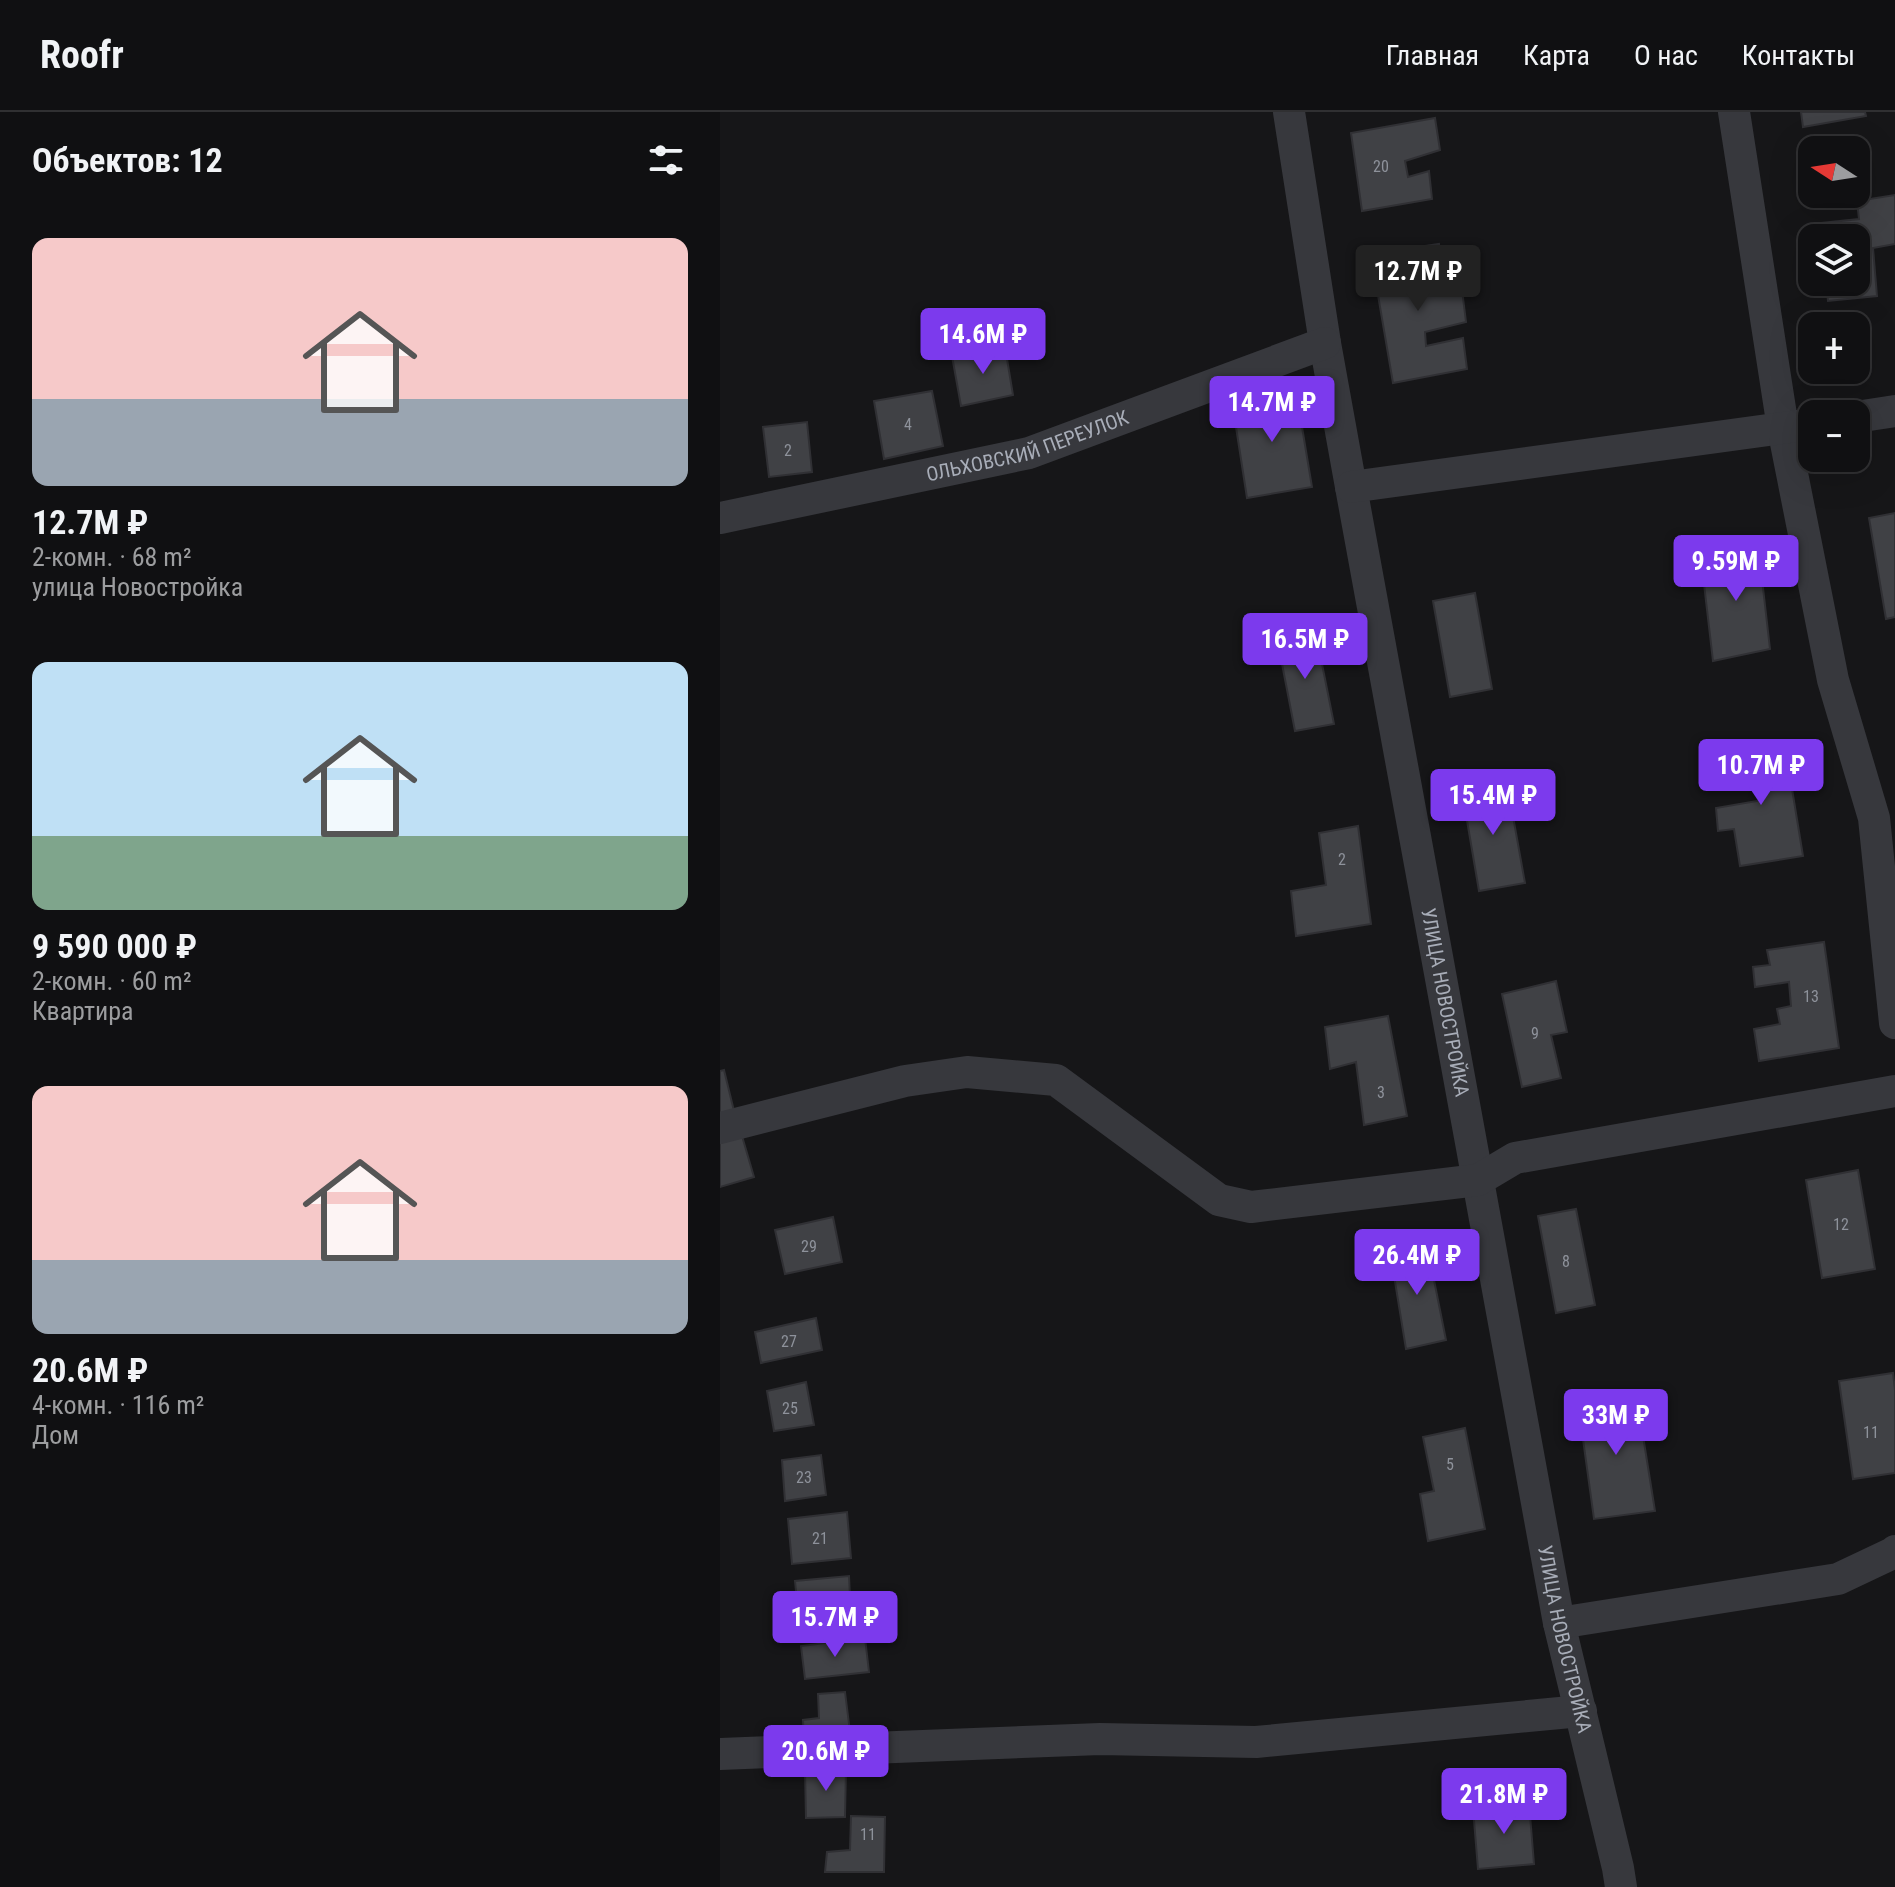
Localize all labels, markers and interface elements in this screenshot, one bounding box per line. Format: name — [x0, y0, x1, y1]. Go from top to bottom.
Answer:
text: Roofr — [40, 33, 124, 77]
text: Главная — [1386, 39, 1479, 72]
text: Карта — [1523, 39, 1590, 72]
text: О нас — [1634, 39, 1698, 72]
text: Контакты — [1742, 39, 1855, 72]
north arrow — [1798, 136, 1870, 208]
map controls — [1798, 136, 1870, 472]
icon: filters — [644, 138, 688, 182]
text: Объектов: 12 — [32, 140, 223, 180]
house number: 20 — [1373, 157, 1389, 176]
button: layers — [1798, 224, 1870, 296]
pin: 12.7M ₽ — [1344, 245, 1492, 313]
text: 12.7M ₽ — [1374, 256, 1462, 286]
icon: home — [288, 290, 432, 434]
pin: 14.6M ₽ — [909, 308, 1057, 376]
button: + — [1798, 312, 1870, 384]
text: 14.6M ₽ — [939, 319, 1027, 349]
pin: 14.7M ₽ — [1198, 376, 1346, 444]
text: 14.7M ₽ — [1228, 387, 1316, 417]
button: − — [1798, 400, 1870, 472]
street label: ОЛЬХОВСКИЙ ПЕРЕУЛОК — [924, 405, 1133, 486]
house number: 4 — [904, 415, 912, 434]
house number: 2 — [784, 441, 792, 460]
text: 12.7M ₽ — [32, 502, 148, 542]
pin: 9.59M ₽ — [1662, 535, 1810, 603]
text: 2-комн. · 68 m² — [32, 542, 192, 572]
text: 9.59M ₽ — [1692, 546, 1780, 576]
text: улица Новостройка — [32, 572, 243, 602]
pin: 16.5M ₽ — [1231, 613, 1379, 681]
text: 16.5M ₽ — [1261, 624, 1349, 654]
icon: home — [288, 714, 432, 858]
pin: 10.7M ₽ — [1687, 739, 1835, 807]
text: 10.7M ₽ — [1717, 750, 1805, 780]
pin: 15.4M ₽ — [1419, 769, 1567, 837]
text: 15.4M ₽ — [1449, 780, 1537, 810]
house number: 2 — [1338, 850, 1346, 869]
street label: УЛИЦА НОВОСТРОЙКА — [1416, 906, 1474, 1099]
text: 9 590 000 ₽ — [32, 926, 197, 966]
text: 2-комн. · 60 m² — [32, 966, 192, 996]
house number: 13 — [1803, 987, 1819, 1006]
text: Квартира — [32, 996, 134, 1026]
house number: 9 — [1531, 1024, 1539, 1043]
house number: 3 — [1377, 1083, 1385, 1102]
icon: home — [288, 1138, 432, 1282]
house number: 12 — [1833, 1215, 1849, 1234]
pin: 26.4M ₽ — [1343, 1229, 1491, 1297]
house number: 29 — [801, 1237, 817, 1256]
text: 26.4M ₽ — [1373, 1240, 1461, 1270]
house number: 8 — [1562, 1252, 1570, 1271]
house number: 27 — [781, 1332, 797, 1351]
text: 20.6M ₽ — [32, 1350, 148, 1390]
pin: 33M ₽ — [1560, 1389, 1672, 1457]
text: 4-комн. · 116 m² — [32, 1390, 204, 1420]
house number: 25 — [782, 1399, 798, 1418]
text: 33M ₽ — [1582, 1400, 1650, 1430]
text: Дом — [32, 1420, 79, 1450]
house number: 11 — [1863, 1423, 1879, 1442]
house number: 5 — [1446, 1455, 1454, 1474]
house number: 23 — [796, 1468, 812, 1487]
house number: 21 — [812, 1529, 828, 1548]
street label: УЛИЦА НОВОСТРОЙКА — [1533, 1543, 1597, 1736]
pin: 15.7M ₽ — [761, 1591, 909, 1659]
text: 15.7M ₽ — [791, 1602, 879, 1632]
pin: 20.6M ₽ — [752, 1725, 900, 1793]
text: 20.6M ₽ — [782, 1736, 870, 1766]
pin: 21.8M ₽ — [1430, 1768, 1578, 1836]
text: 21.8M ₽ — [1460, 1779, 1548, 1809]
house number: 11 — [860, 1825, 876, 1844]

